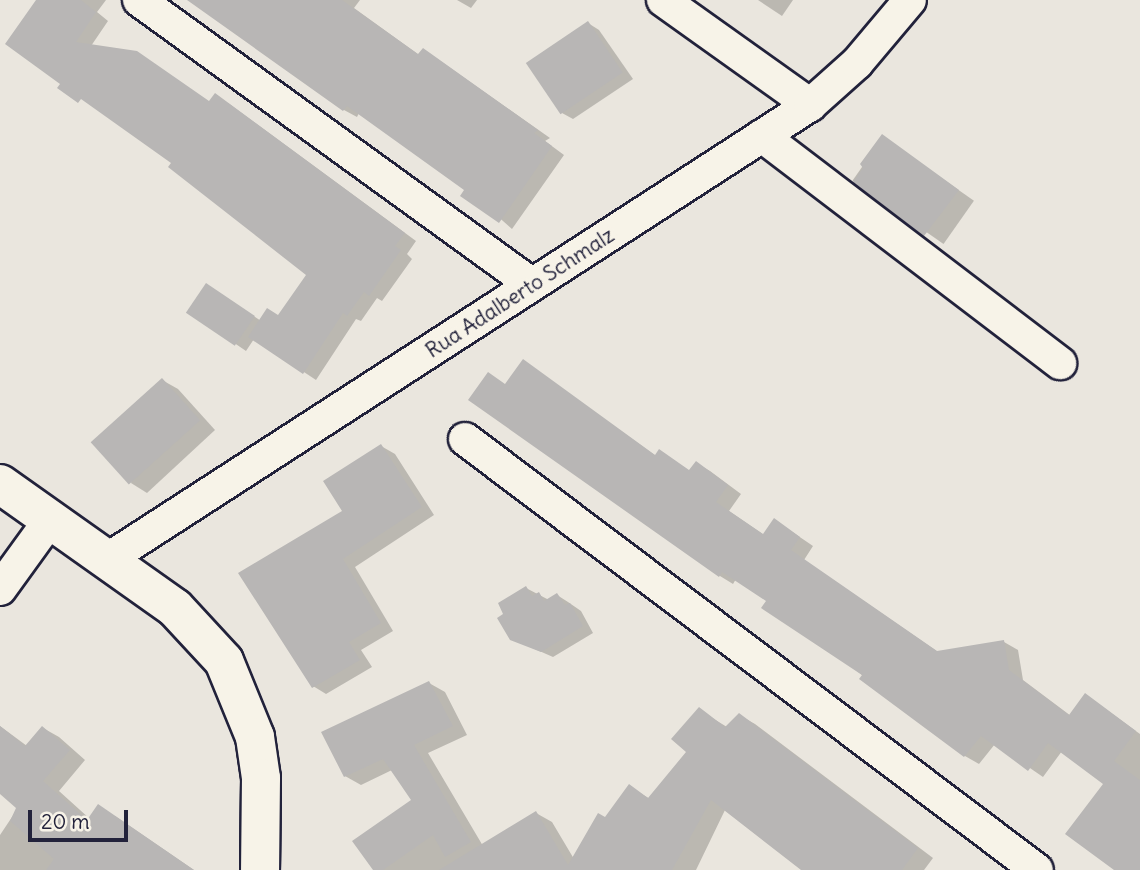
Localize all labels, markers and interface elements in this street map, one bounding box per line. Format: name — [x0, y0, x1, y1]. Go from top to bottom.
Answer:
street label: Rua Adalberto Schmalz — [421, 223, 619, 363]
scale bar — [32, 796, 131, 840]
text: 20 m — [41, 808, 90, 835]

